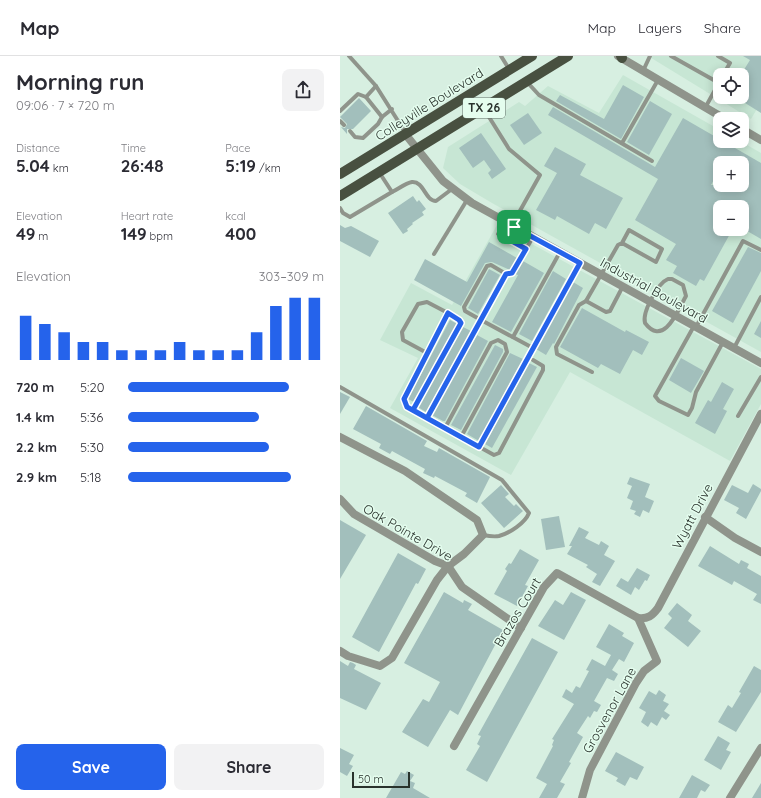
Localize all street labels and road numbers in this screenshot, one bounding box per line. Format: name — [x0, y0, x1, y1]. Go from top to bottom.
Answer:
street label: Colleyville Boulevard — [372, 64, 486, 144]
road number: TX 26 — [463, 98, 505, 118]
street label: Industrial Boulevard — [598, 254, 710, 326]
street label: Wyatt Drive — [668, 481, 716, 551]
street label: Oak Pointe Drive — [360, 500, 456, 564]
street label: Brazos Court — [490, 574, 544, 650]
street label: Grosvenor Lane — [579, 664, 639, 756]

